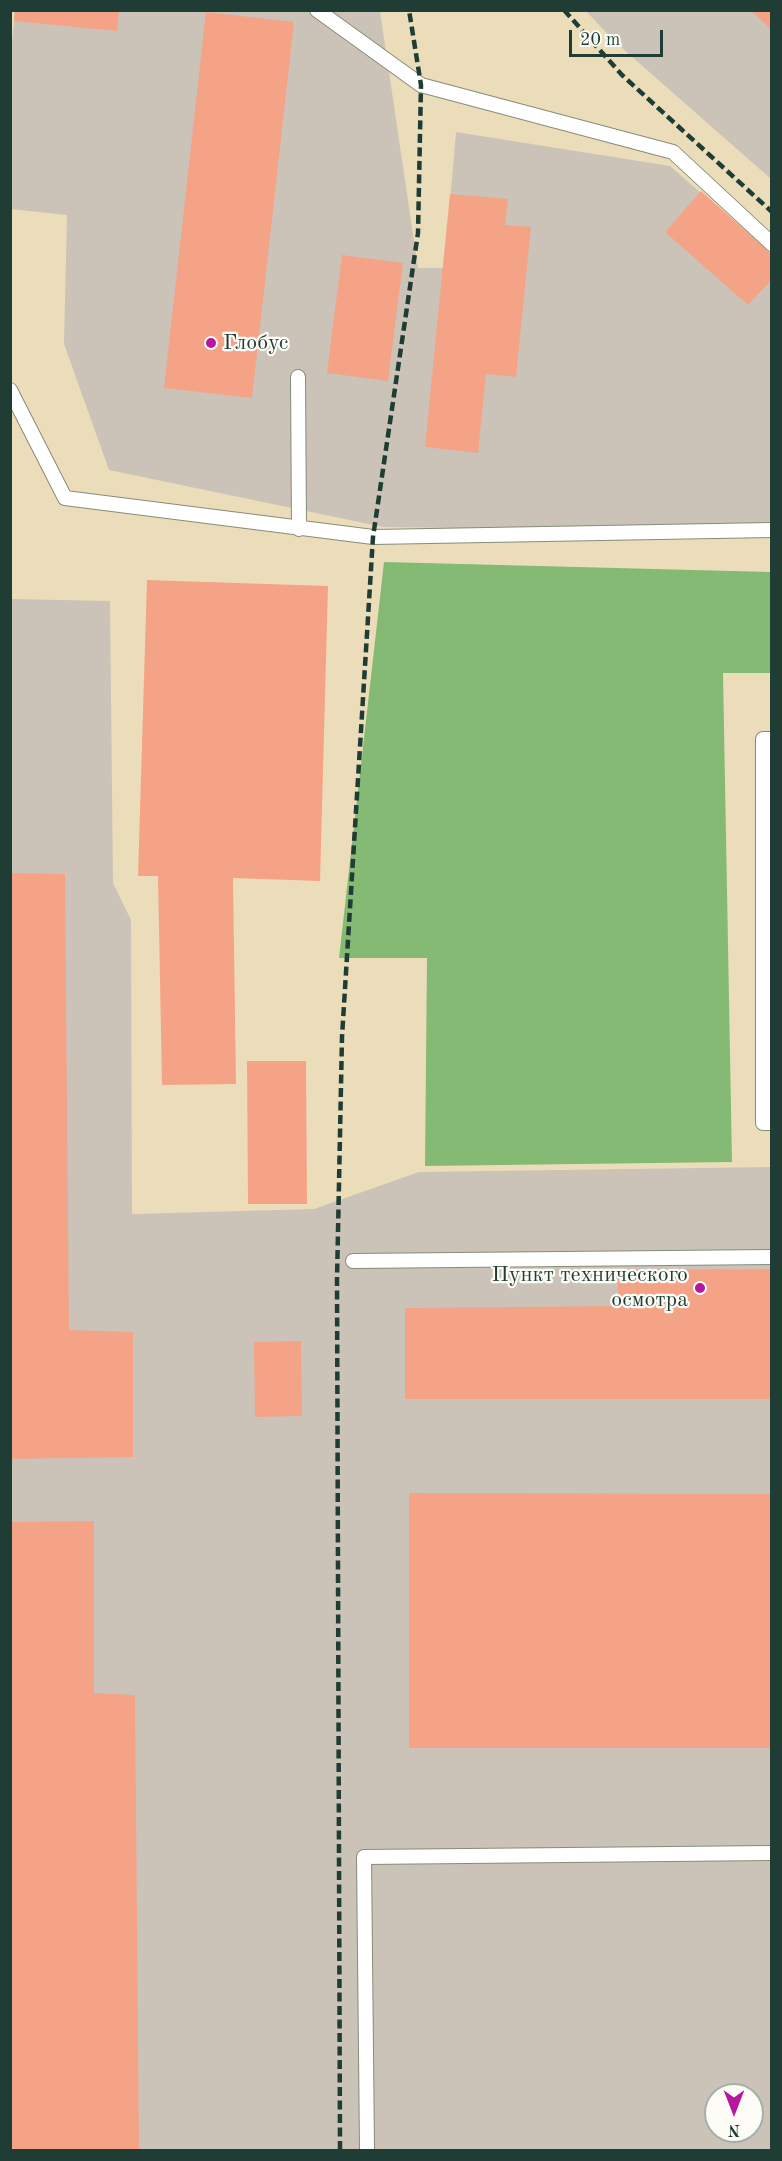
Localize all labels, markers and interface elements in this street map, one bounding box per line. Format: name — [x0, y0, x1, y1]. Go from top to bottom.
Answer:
scale bar — [572, 18, 666, 56]
text: 20 m — [580, 31, 620, 49]
place label: Глобус — [223, 330, 288, 356]
marker: Глобус — [204, 336, 218, 350]
place label: Пункт технического осмотра — [491, 1262, 688, 1314]
marker: Пункт технического осмотра — [693, 1281, 707, 1295]
north arrow — [704, 2083, 764, 2143]
text: N — [728, 2121, 740, 2137]

